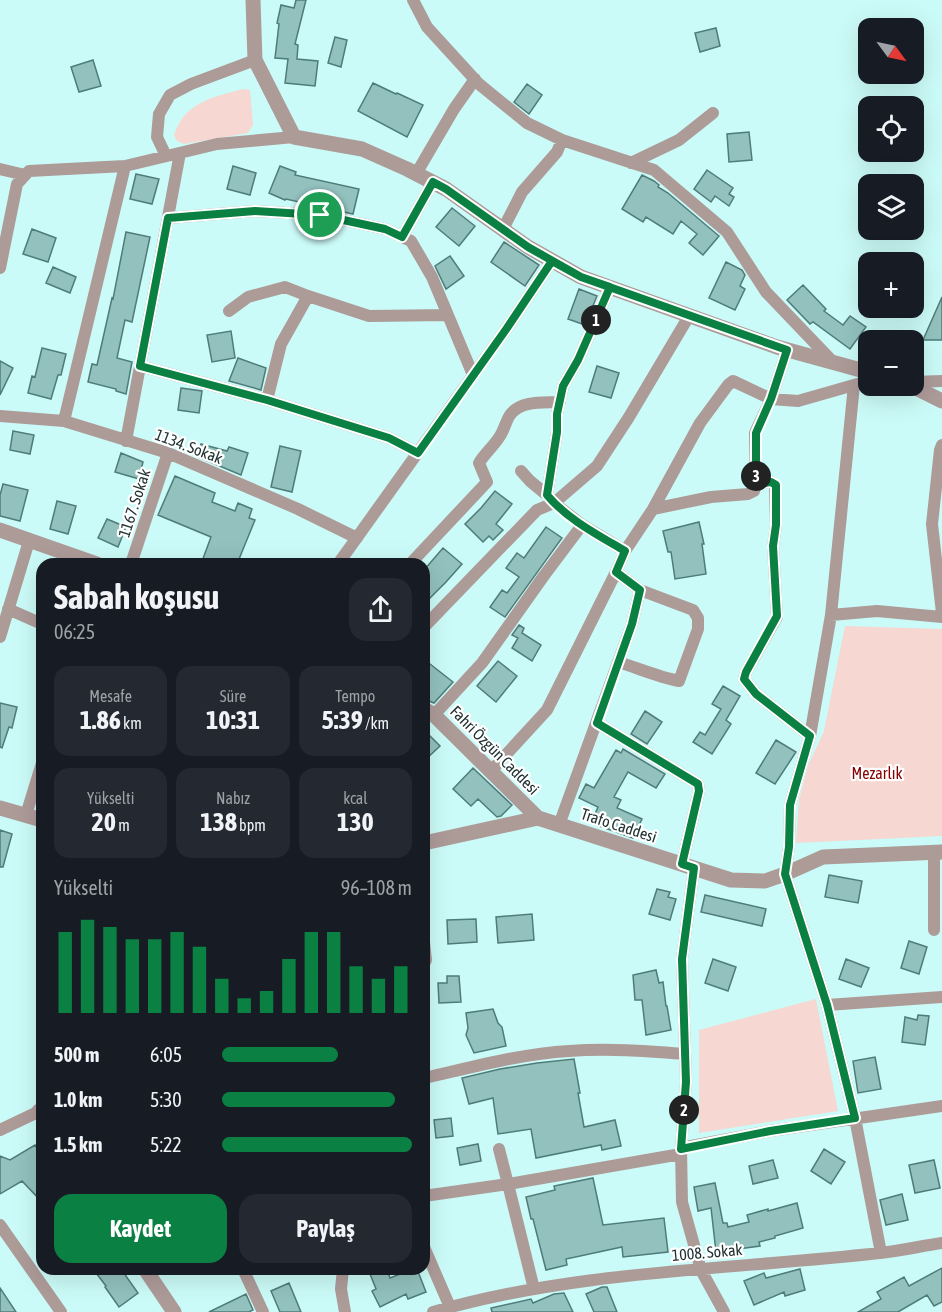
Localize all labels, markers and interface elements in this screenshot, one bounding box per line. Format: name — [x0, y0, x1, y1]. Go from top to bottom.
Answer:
north arrow — [858, 18, 924, 84]
map controls — [858, 18, 924, 396]
button: locate — [858, 96, 924, 162]
button: layers — [858, 174, 924, 240]
pin — [294, 189, 345, 240]
icon: arrive — [303, 198, 336, 231]
button: + — [858, 252, 924, 318]
pin: 1 — [581, 305, 611, 335]
text: 1 — [592, 311, 600, 329]
button: − — [858, 330, 924, 396]
street label: 1134. Sokak — [153, 425, 225, 467]
pin: 3 — [741, 461, 771, 491]
street label: 1167. Sokak — [114, 467, 154, 539]
text: 3 — [752, 467, 760, 485]
text: Sabah koşusu — [54, 578, 219, 616]
button: share — [349, 578, 412, 641]
text: 06:25 — [54, 620, 95, 643]
text: Mesafe — [89, 687, 132, 705]
text: Süre — [220, 687, 246, 705]
text: Tempo — [335, 687, 375, 705]
street label: Fahri Özgün Caddesi — [446, 702, 543, 799]
text: 1.86 — [80, 705, 121, 735]
text: 10:31 — [206, 705, 260, 735]
text: 5:39 — [322, 705, 363, 735]
text: km — [121, 714, 142, 732]
text: /km — [363, 714, 389, 732]
park label: Mezarlık — [852, 764, 902, 782]
text: Yükselti — [87, 789, 134, 807]
text: Nabız — [216, 789, 250, 807]
text: kcal — [343, 789, 367, 807]
street label: Trafo Caddesi — [579, 804, 659, 846]
text: 20 — [92, 807, 116, 837]
text: 138 — [200, 807, 237, 837]
text: 130 — [337, 807, 374, 837]
text: m — [116, 816, 130, 834]
text: bpm — [237, 816, 266, 834]
text: Yükselti — [54, 876, 113, 899]
text: 96–108 m — [341, 876, 412, 899]
text: 500 m — [54, 1043, 99, 1066]
text: 6:05 — [150, 1043, 182, 1066]
text: 1.0 km — [54, 1088, 102, 1111]
text: 5:30 — [150, 1088, 182, 1111]
pin: 2 — [669, 1095, 699, 1125]
text: 2 — [680, 1101, 688, 1119]
text: 1.5 km — [54, 1133, 102, 1156]
text: 5:22 — [150, 1133, 182, 1156]
button: Kaydet — [54, 1194, 227, 1263]
button: Paylaş — [239, 1194, 412, 1263]
street label: 1008. Sokak — [671, 1240, 743, 1264]

